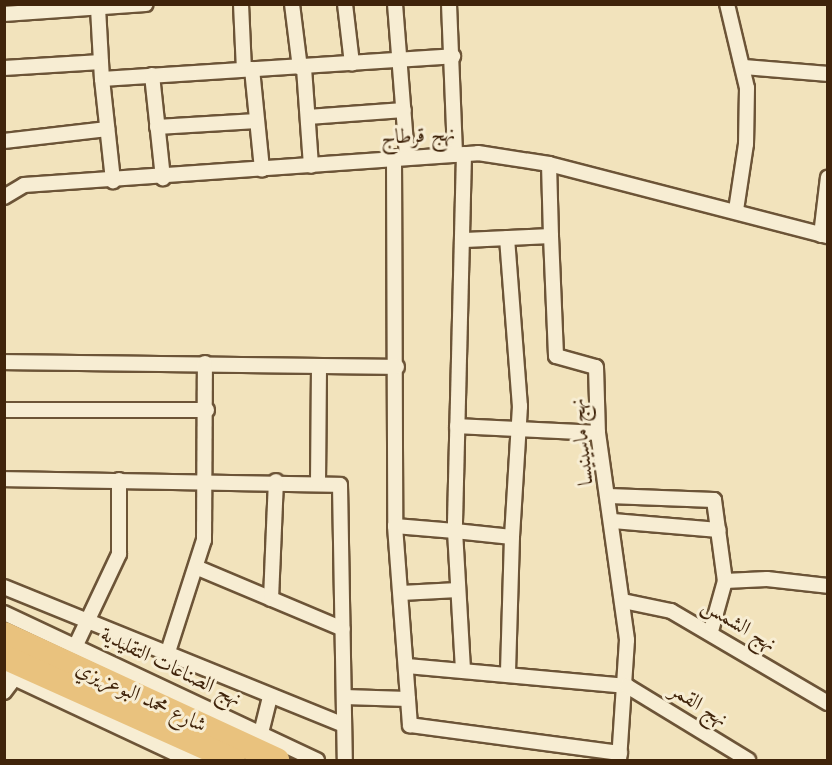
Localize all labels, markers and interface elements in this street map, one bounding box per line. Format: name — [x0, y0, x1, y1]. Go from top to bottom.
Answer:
street label: نهج قرطاج — [380, 121, 456, 151]
street label: نهج ماسينيسا — [565, 397, 599, 487]
street label: نهج الشمس — [697, 593, 781, 657]
street label: نهج الصناعات التقليدية — [96, 622, 246, 712]
street label: شارع محمد البوعزيزي — [72, 656, 210, 738]
street label: نهج القمر — [665, 678, 733, 732]

